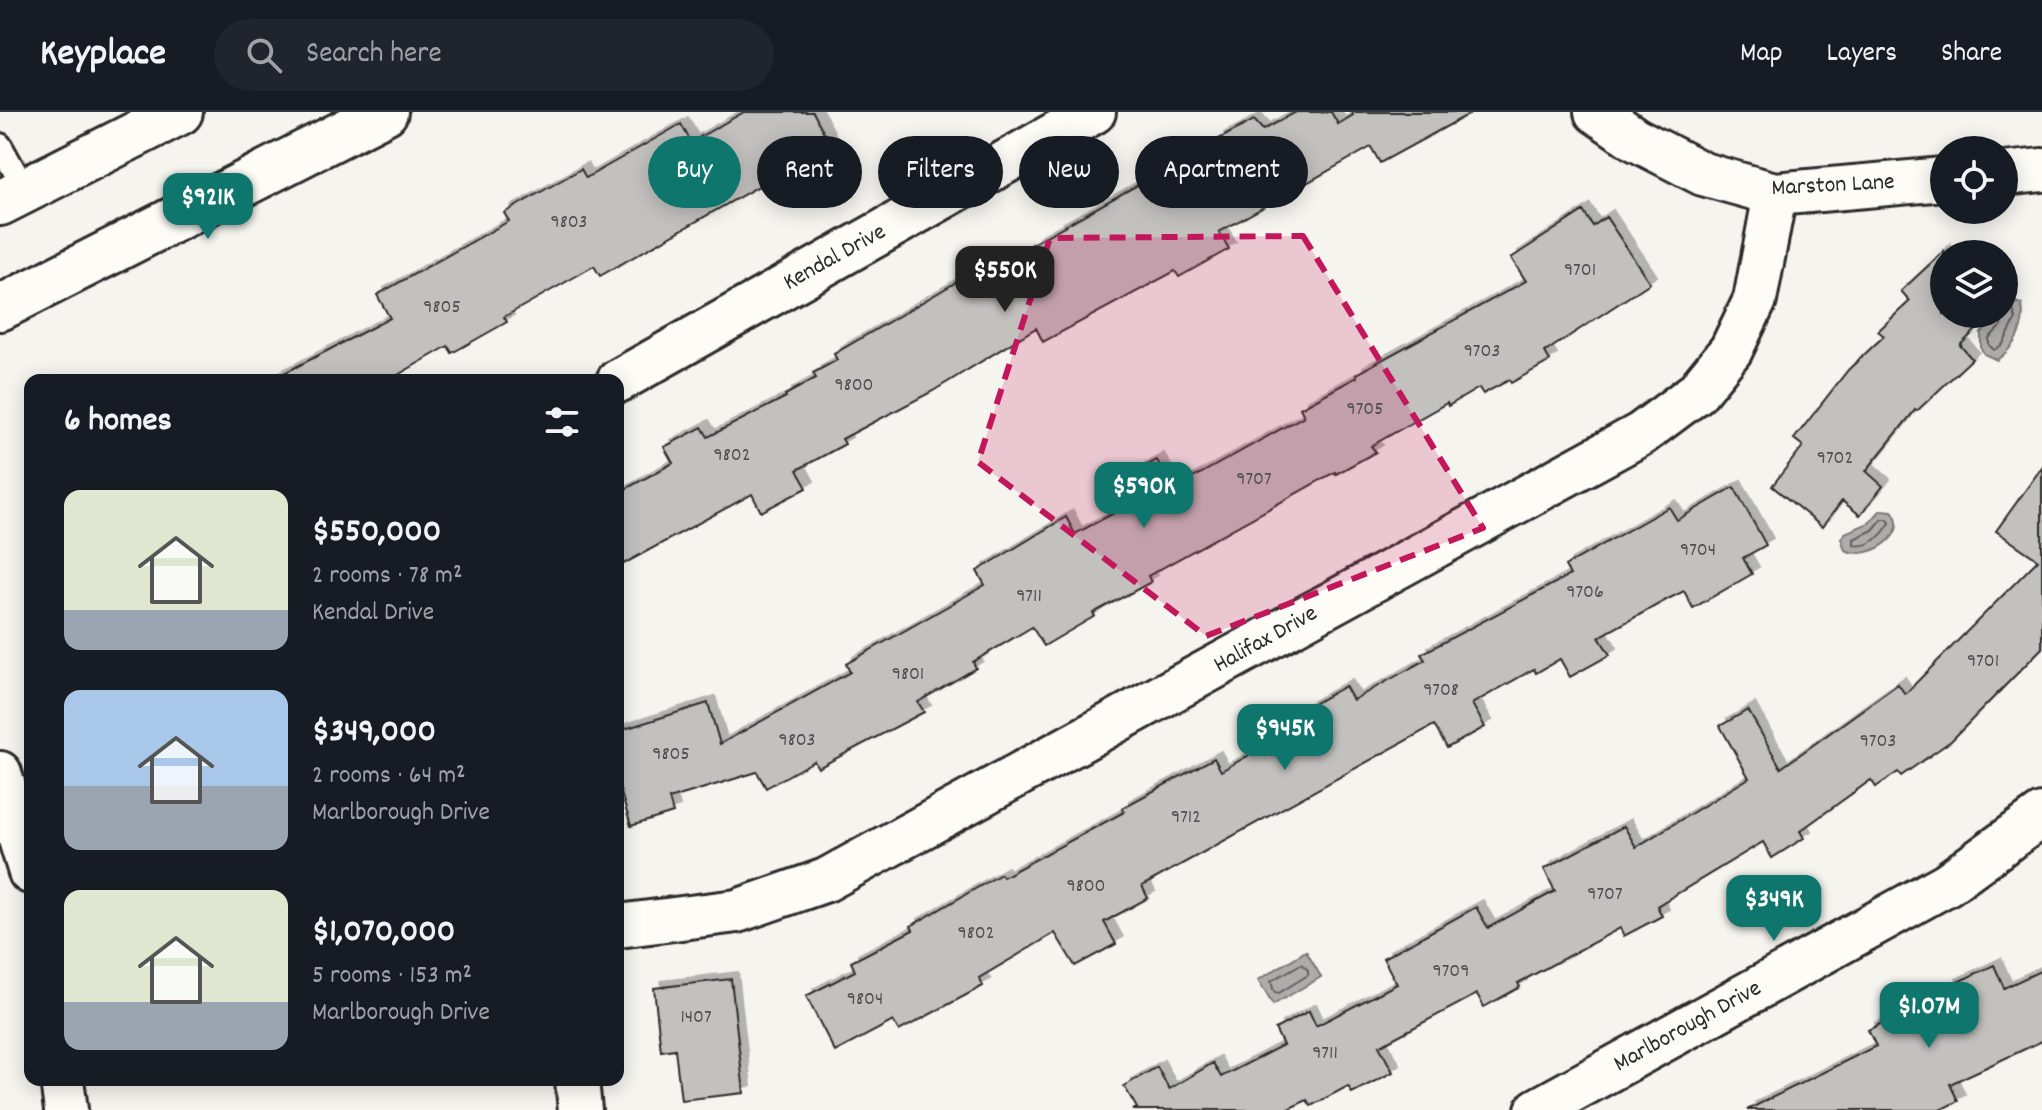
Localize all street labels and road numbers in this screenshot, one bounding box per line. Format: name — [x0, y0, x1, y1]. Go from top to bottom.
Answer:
street label: Marston Lane — [1771, 166, 1895, 206]
street label: Kendal Drive — [777, 216, 893, 300]
street label: Halifax Drive — [1208, 597, 1324, 683]
street label: Marlborough Drive — [1608, 972, 1768, 1082]

